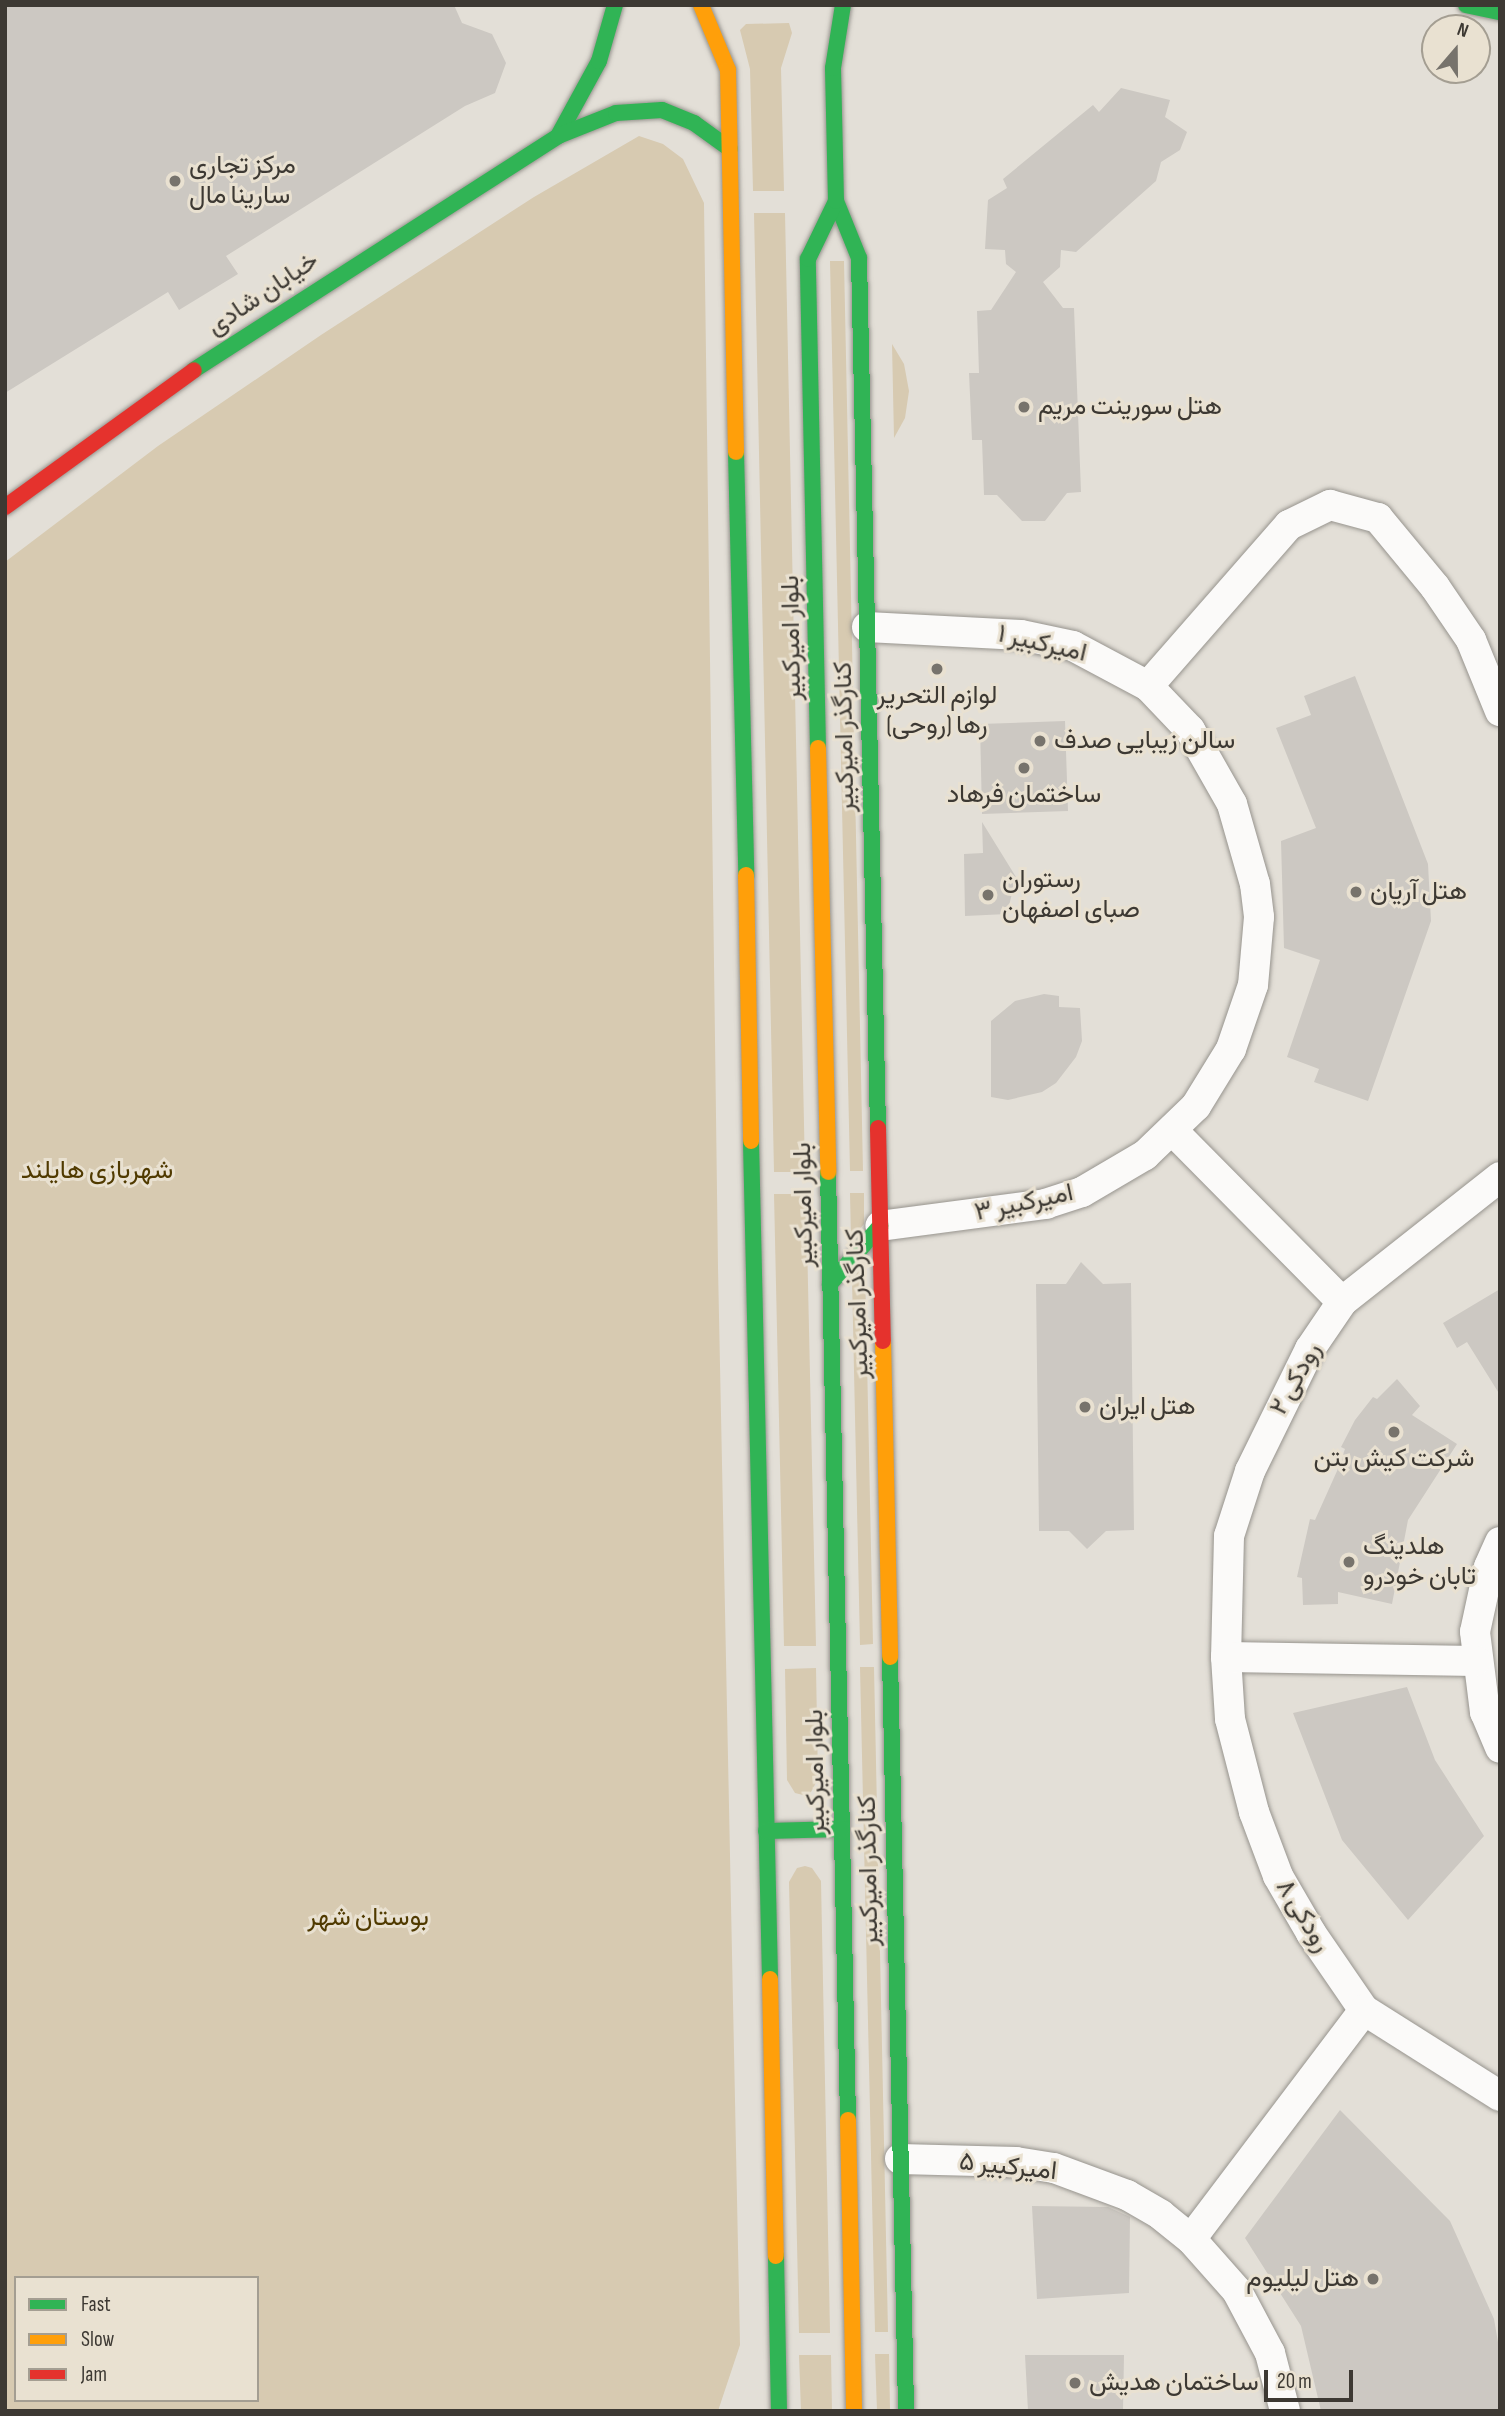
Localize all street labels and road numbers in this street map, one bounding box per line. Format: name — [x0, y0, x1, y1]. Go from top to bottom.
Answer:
street label: خیابان شادی — [201, 245, 325, 343]
street label: بلوار امیرکبیر — [775, 575, 809, 701]
street label: امیرکبیر ۱ — [994, 619, 1090, 669]
street label: کنارگذر امیرکبیر — [828, 661, 862, 813]
street label: بلوار امیرکبیر — [787, 1142, 821, 1268]
street label: امیرکبیر ۳ — [972, 1177, 1076, 1229]
street label: کنارگذر امیرکبیر — [840, 1228, 876, 1380]
street label: رودکی ۲ — [1263, 1337, 1329, 1421]
street label: بلوار امیرکبیر — [799, 1709, 833, 1835]
street label: کنارگذر امیرکبیر — [852, 1795, 886, 1947]
street label: رودکی ۸ — [1269, 1874, 1337, 1958]
street label: امیرکبیر ۵ — [958, 2146, 1058, 2188]

